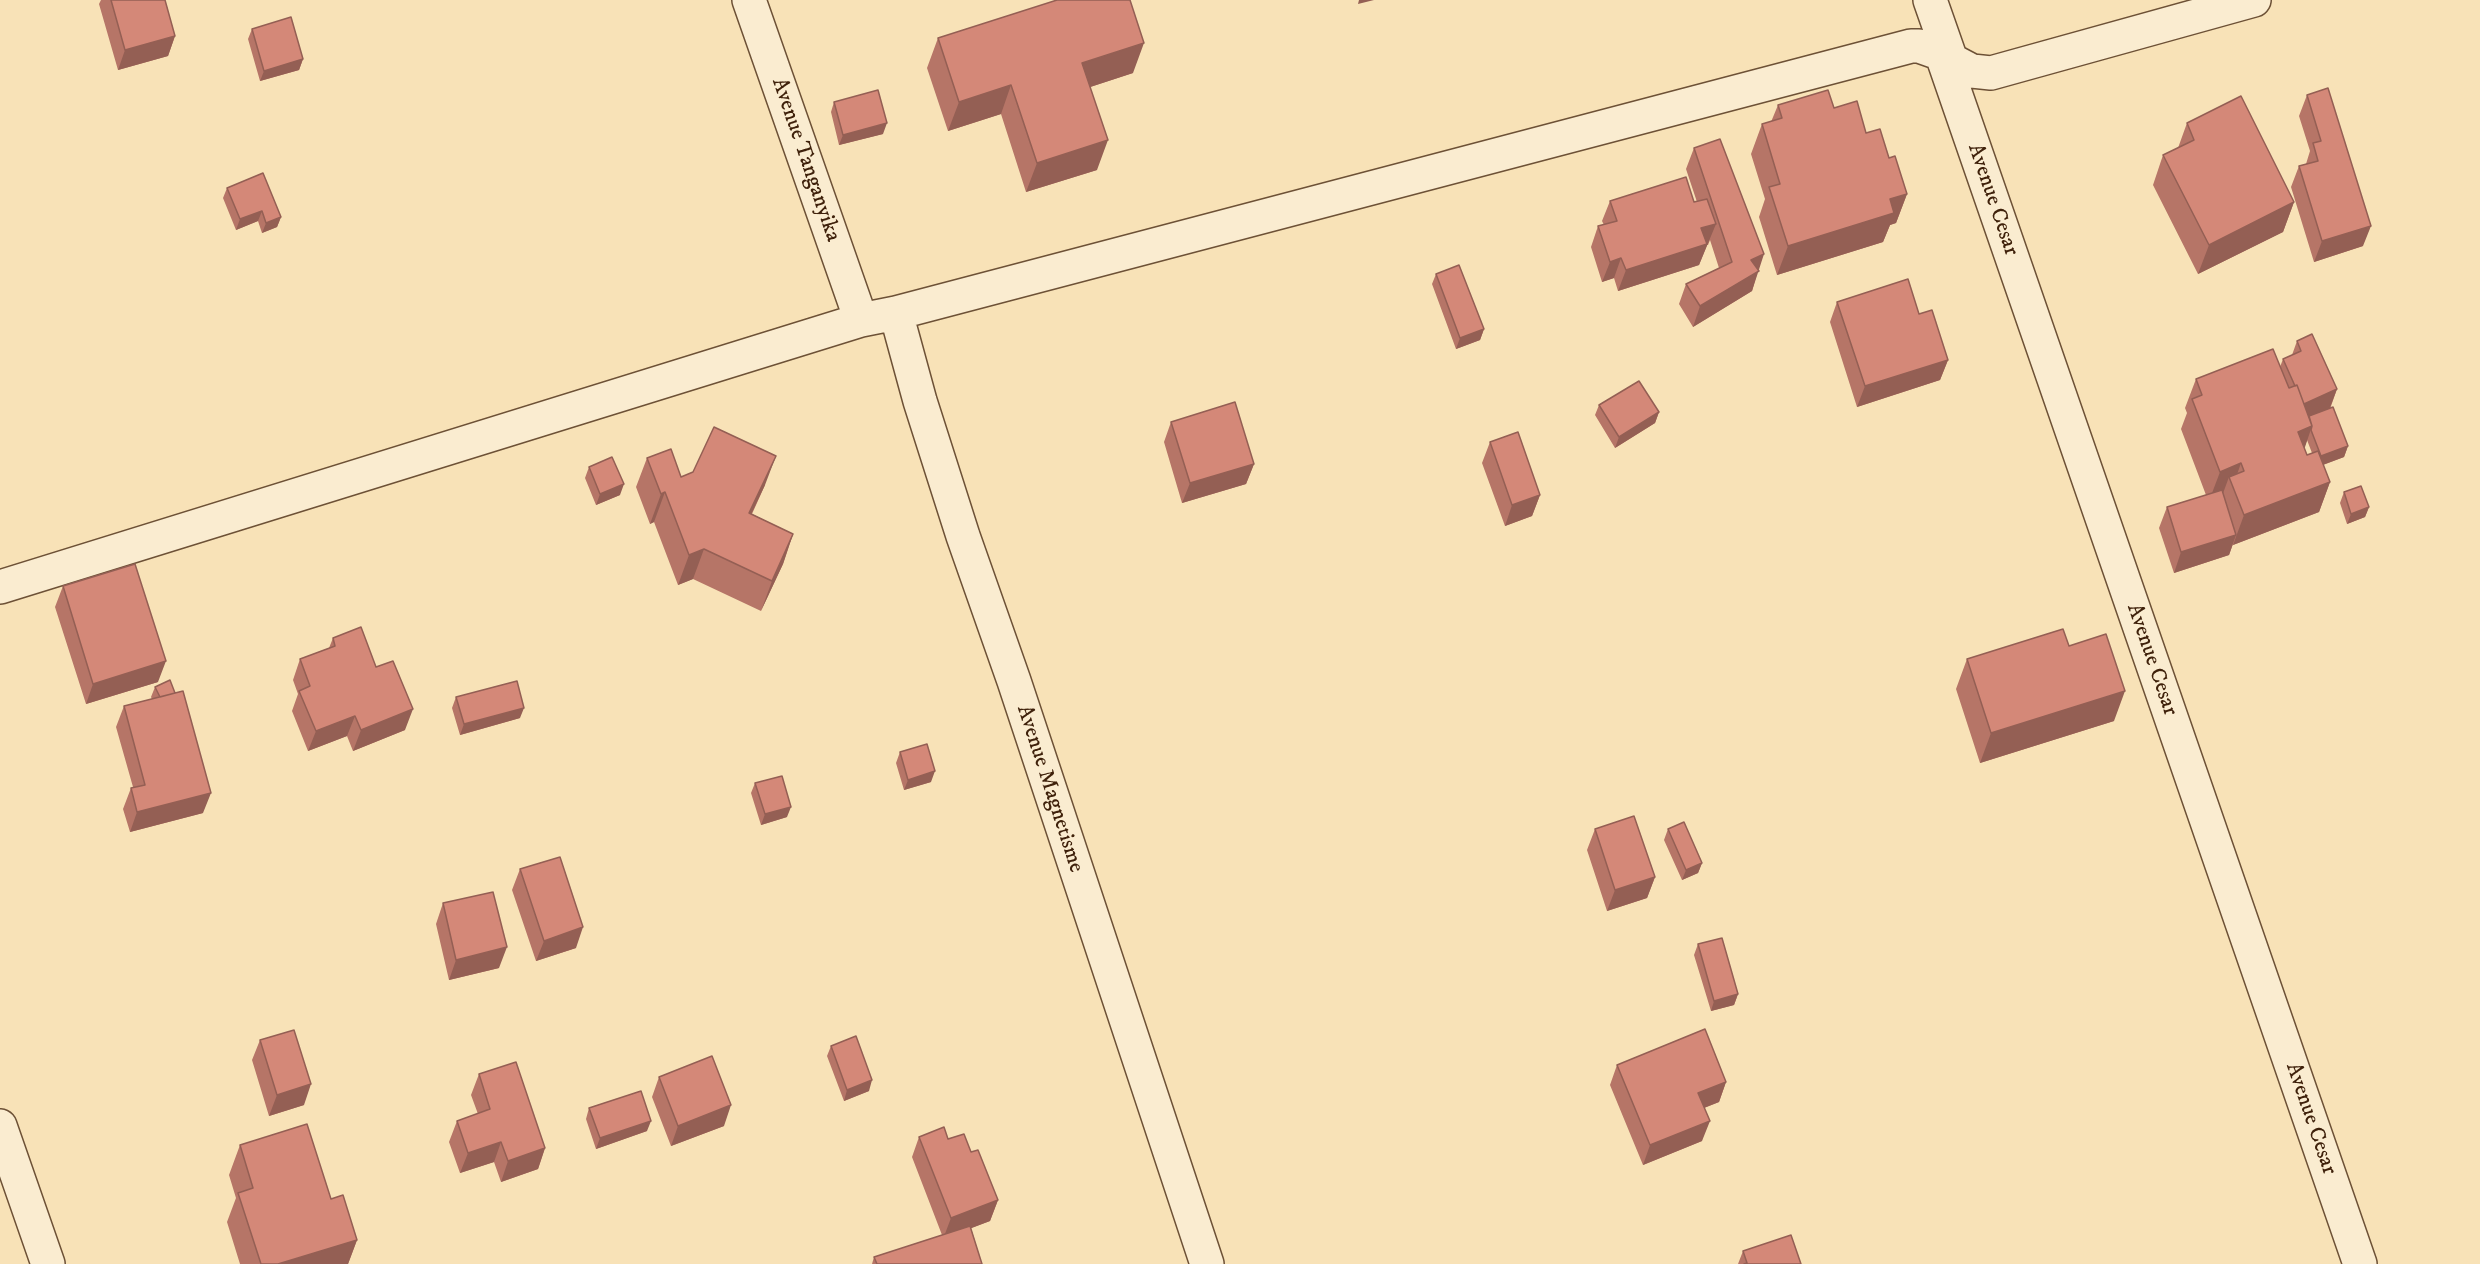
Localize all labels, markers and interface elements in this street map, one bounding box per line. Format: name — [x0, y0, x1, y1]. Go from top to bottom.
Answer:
street label: Avenue Tanganyika — [765, 75, 845, 245]
street label: Avenue Cesar — [1961, 140, 2023, 260]
street label: Avenue Cesar — [2120, 600, 2182, 720]
street label: Avenue Magnetisme — [1009, 702, 1089, 876]
street label: Avenue Cesar — [2279, 1059, 2341, 1179]

